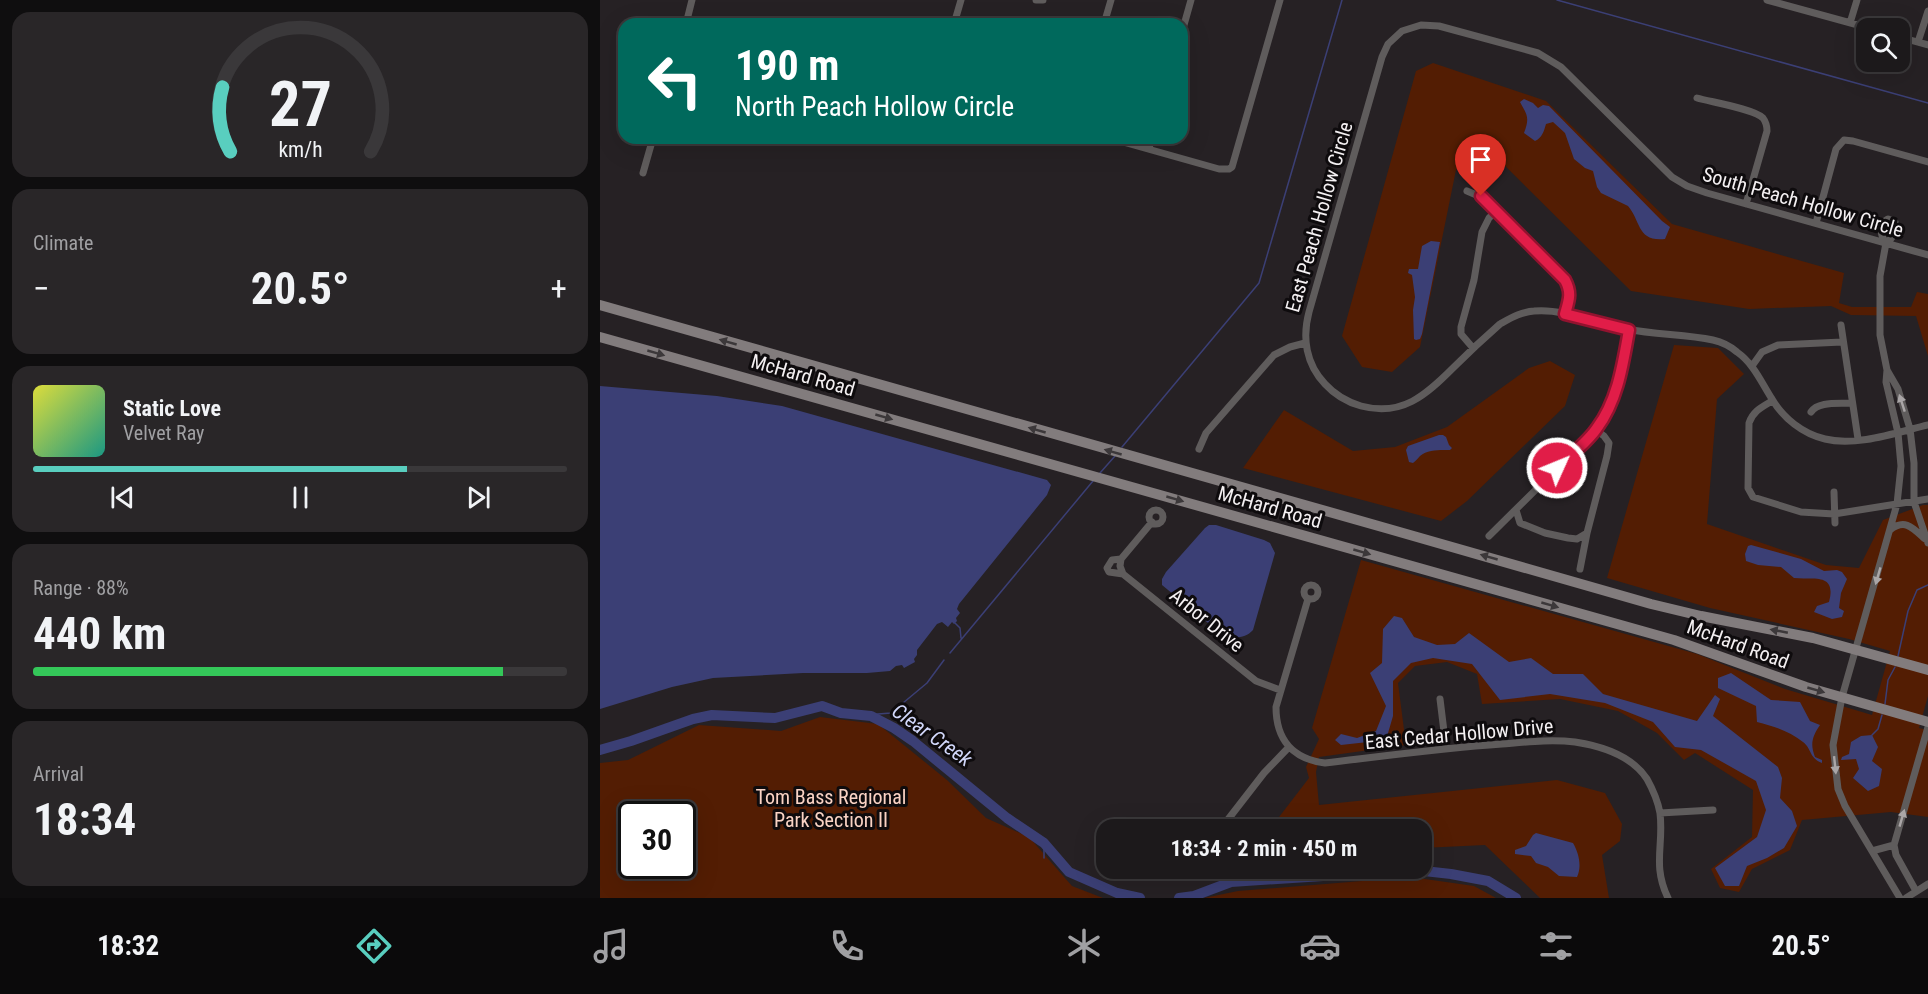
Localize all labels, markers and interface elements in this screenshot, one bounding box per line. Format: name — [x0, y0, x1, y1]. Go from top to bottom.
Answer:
map controls — [1856, 18, 1910, 72]
button: search — [1856, 18, 1910, 72]
text: 190 m — [735, 41, 840, 90]
icon: left — [636, 42, 714, 120]
text: 27 — [268, 68, 332, 141]
text: North Peach Hollow Circle — [735, 91, 1014, 123]
street label: East Peach Hollow Circle — [1280, 119, 1358, 315]
pin — [1455, 134, 1506, 196]
text: km/h — [278, 137, 322, 162]
icon: arrive — [1464, 143, 1497, 176]
street label: South Peach Hollow Circle — [1700, 162, 1906, 242]
text: Climate — [33, 231, 93, 255]
text: 20.5° — [251, 262, 349, 315]
text: − — [33, 269, 50, 308]
text: + — [551, 269, 567, 308]
one-way arrow — [719, 337, 737, 346]
one-way arrow — [647, 348, 665, 358]
street label: McHard Road — [748, 349, 858, 401]
one-way arrow — [1897, 394, 1906, 412]
text: Static Love — [123, 396, 221, 421]
one-way arrow — [876, 413, 894, 422]
text: Velvet Ray — [123, 421, 204, 445]
one-way arrow — [1028, 425, 1046, 434]
position arrow — [1525, 436, 1589, 500]
one-way arrow — [1104, 447, 1122, 456]
icon: previous — [106, 481, 139, 514]
icon: pause — [284, 481, 317, 514]
icon: next — [462, 481, 495, 514]
street label: McHard Road — [1215, 481, 1325, 533]
one-way arrow — [1166, 495, 1184, 504]
one-way arrow — [1353, 548, 1371, 557]
one-way arrow — [1480, 552, 1498, 561]
one-way arrow — [1872, 566, 1882, 585]
text: Range · 88% — [33, 576, 129, 600]
street label: Arbor Drive — [1165, 583, 1249, 657]
one-way arrow — [1541, 601, 1559, 610]
text: 440 km — [33, 607, 166, 660]
street label: McHard Road — [1684, 614, 1792, 674]
one-way arrow — [1770, 626, 1789, 635]
one-way arrow — [1807, 686, 1825, 695]
water label: Clear Creek — [887, 699, 977, 772]
street label: East Cedar Hollow Drive — [1364, 714, 1554, 754]
one-way arrow — [1830, 755, 1839, 774]
text: Arrival — [33, 762, 84, 786]
park label: Tom Bass Regional Park Section II — [756, 785, 906, 832]
text: 18:34 — [33, 793, 136, 846]
speed limit sign: 30 — [618, 801, 696, 879]
one-way arrow — [1898, 809, 1907, 827]
text: 18:34 · 2 min · 450 m — [1171, 836, 1357, 861]
icon: directions — [353, 925, 395, 967]
icon: music — [590, 925, 632, 967]
icon: phone — [826, 925, 868, 967]
icon: climate — [1063, 925, 1105, 967]
icon: car — [1299, 925, 1341, 967]
icon: filters — [1535, 925, 1577, 967]
text: 18:32 — [97, 930, 159, 962]
text: 20.5° — [1772, 930, 1831, 962]

